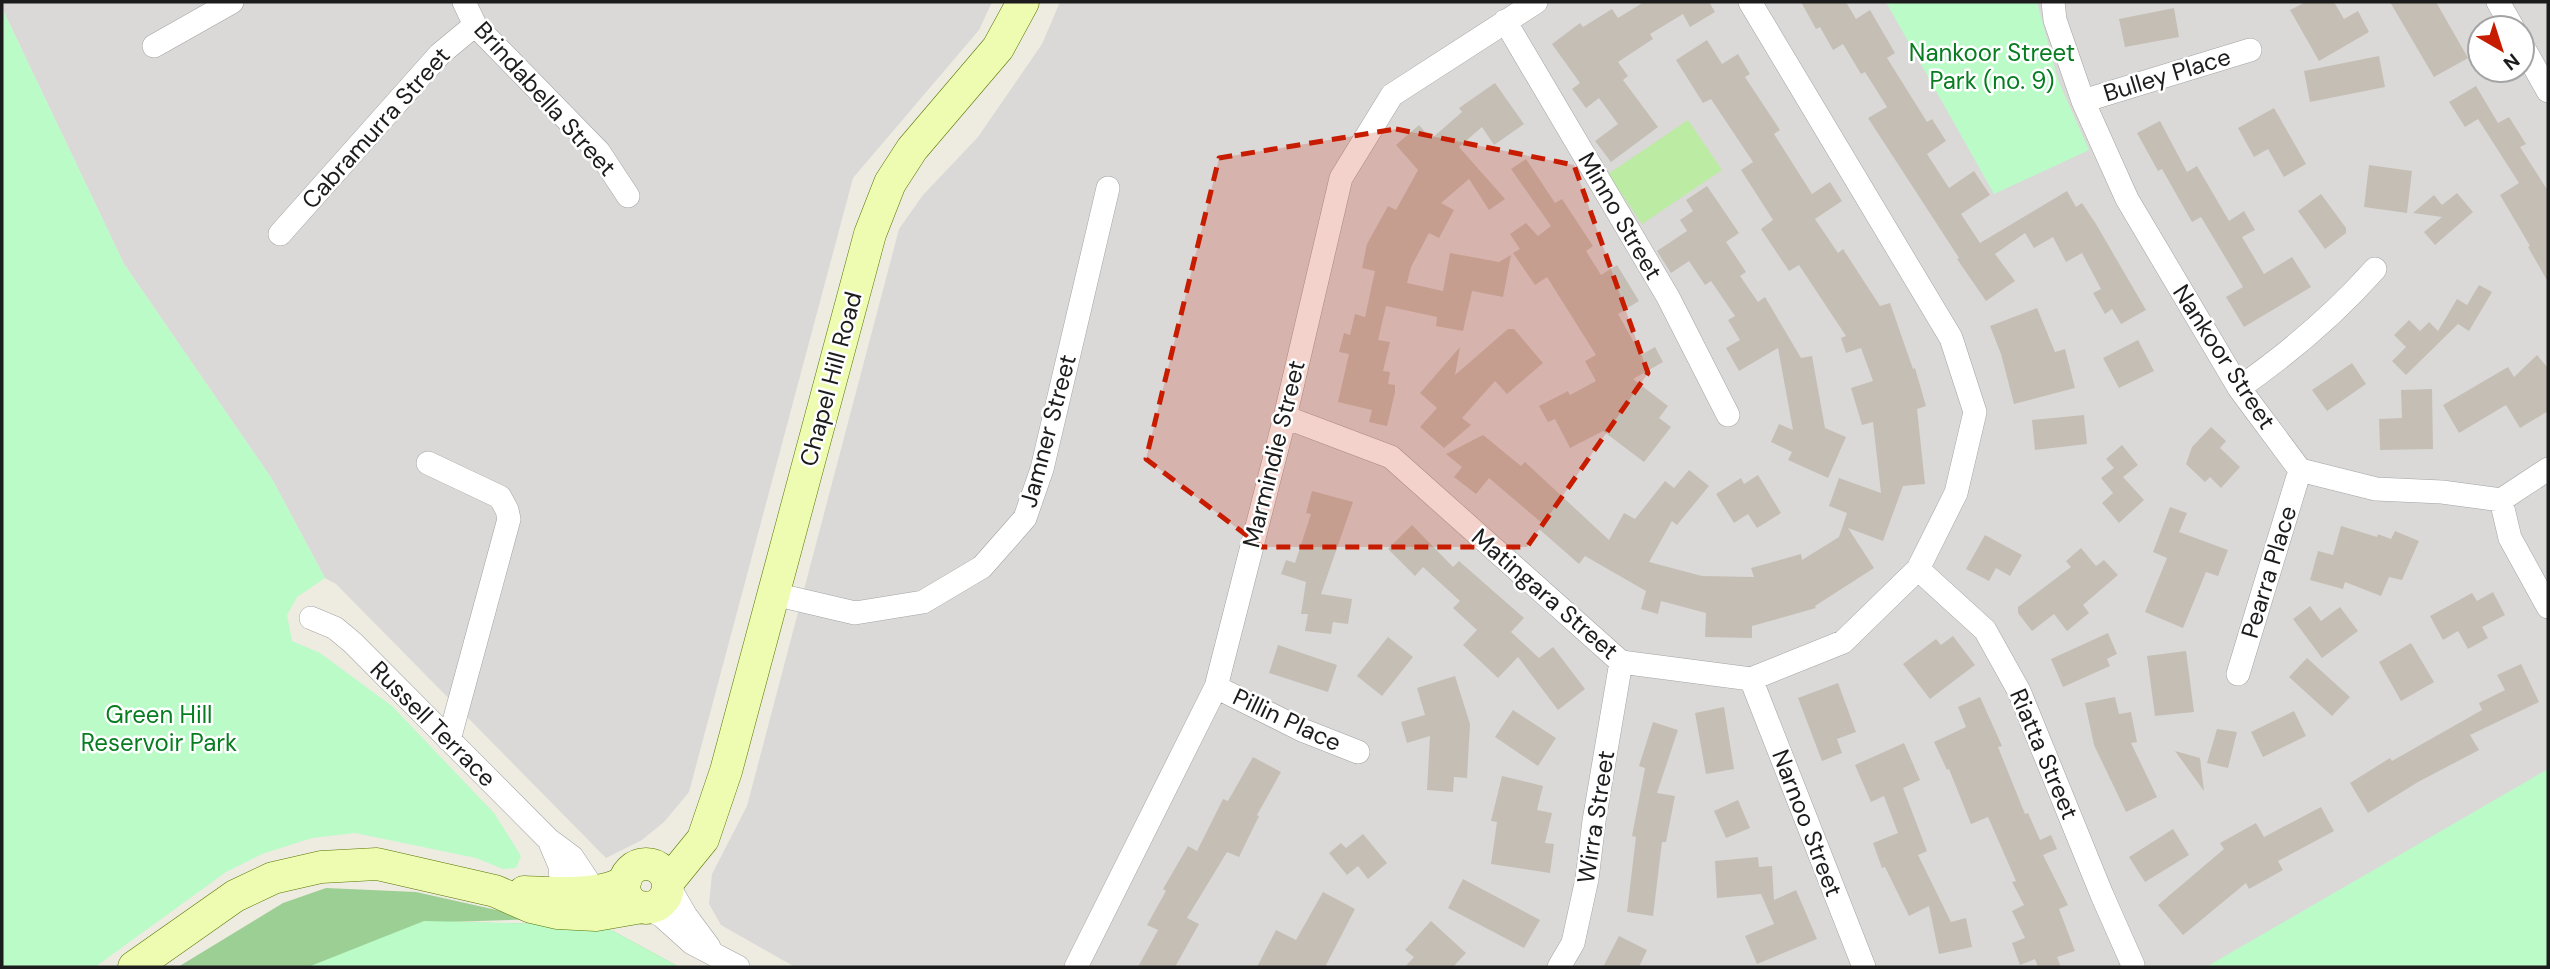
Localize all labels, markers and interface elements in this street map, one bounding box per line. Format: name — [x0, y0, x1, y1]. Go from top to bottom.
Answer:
north arrow — [2466, 14, 2536, 84]
street label: Brindabella Street — [468, 15, 623, 183]
park label: Nankoor Street Park (no. 9) — [1909, 37, 2075, 96]
street label: Cabramurra Street — [295, 40, 457, 215]
street label: Bulley Place — [2099, 40, 2234, 109]
text: N — [2498, 48, 2525, 76]
street label: Minno Street — [1571, 146, 1669, 285]
street label: Nankoor Street — [2166, 279, 2283, 435]
street label: Chapel Hill Road — [792, 288, 869, 470]
street label: Jamner Street — [1012, 351, 1083, 511]
street label: Marmindie Street — [1235, 357, 1312, 551]
street label: Pearra Place — [2234, 502, 2303, 642]
street label: Matingara Street — [1465, 521, 1625, 666]
street label: Russell Terrace — [364, 654, 503, 793]
street label: Pillin Place — [1228, 681, 1346, 758]
street label: Riatta Street — [2003, 684, 2086, 824]
park label: Green Hill Reservoir Park — [81, 699, 237, 758]
street label: Narnoo Street — [1765, 745, 1850, 901]
street label: Wirra Street — [1570, 748, 1621, 886]

